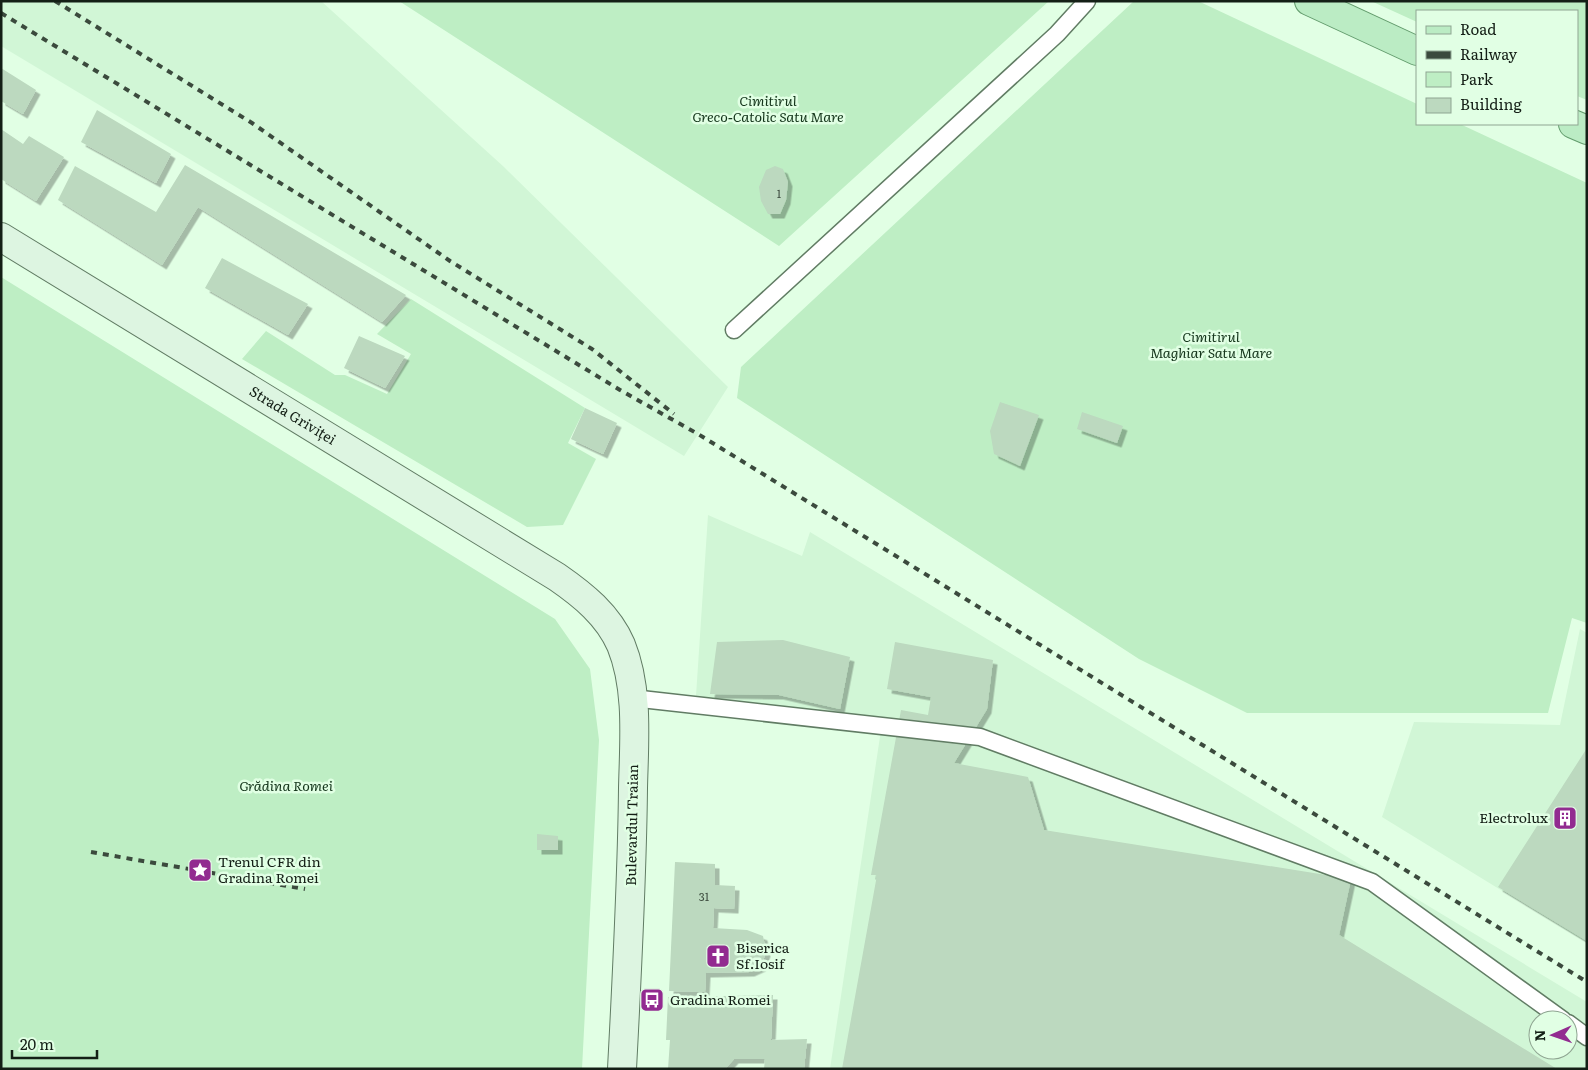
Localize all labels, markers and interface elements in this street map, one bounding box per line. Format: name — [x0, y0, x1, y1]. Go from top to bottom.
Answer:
legend — [1416, 10, 1578, 125]
text: Road — [1460, 17, 1496, 40]
text: Railway — [1460, 42, 1518, 65]
text: Park — [1460, 67, 1494, 90]
park label: Cimitirul Greco-Catolic Satu Mare — [692, 90, 844, 126]
text: Building — [1460, 92, 1522, 115]
house number: 1 — [777, 185, 782, 201]
park label: Cimitirul Maghiar Satu Mare — [1150, 326, 1272, 362]
street label: Strada Griviței — [246, 380, 341, 449]
street label: Bulevardul Traian — [620, 764, 642, 886]
park label: Grădina Romei — [239, 775, 334, 795]
building icon: Electrolux — [1552, 805, 1578, 831]
place label: Electrolux — [1479, 807, 1548, 827]
place label: Trenul CFR din Gradina Romei — [218, 851, 321, 887]
place icon: Trenul CFR din Gradina Romei — [187, 857, 213, 883]
house number: 31 — [699, 888, 710, 904]
place label: Biserica Sf.Iosif — [736, 937, 790, 973]
church icon: Biserica Sf.Iosif — [705, 943, 731, 969]
bus stop icon: Gradina Romei — [639, 987, 665, 1013]
place label: Gradina Romei — [670, 989, 771, 1009]
north arrow — [1528, 1010, 1578, 1060]
scale bar — [12, 1028, 98, 1060]
text: N — [1529, 1029, 1549, 1042]
text: 20 m — [20, 1032, 54, 1055]

